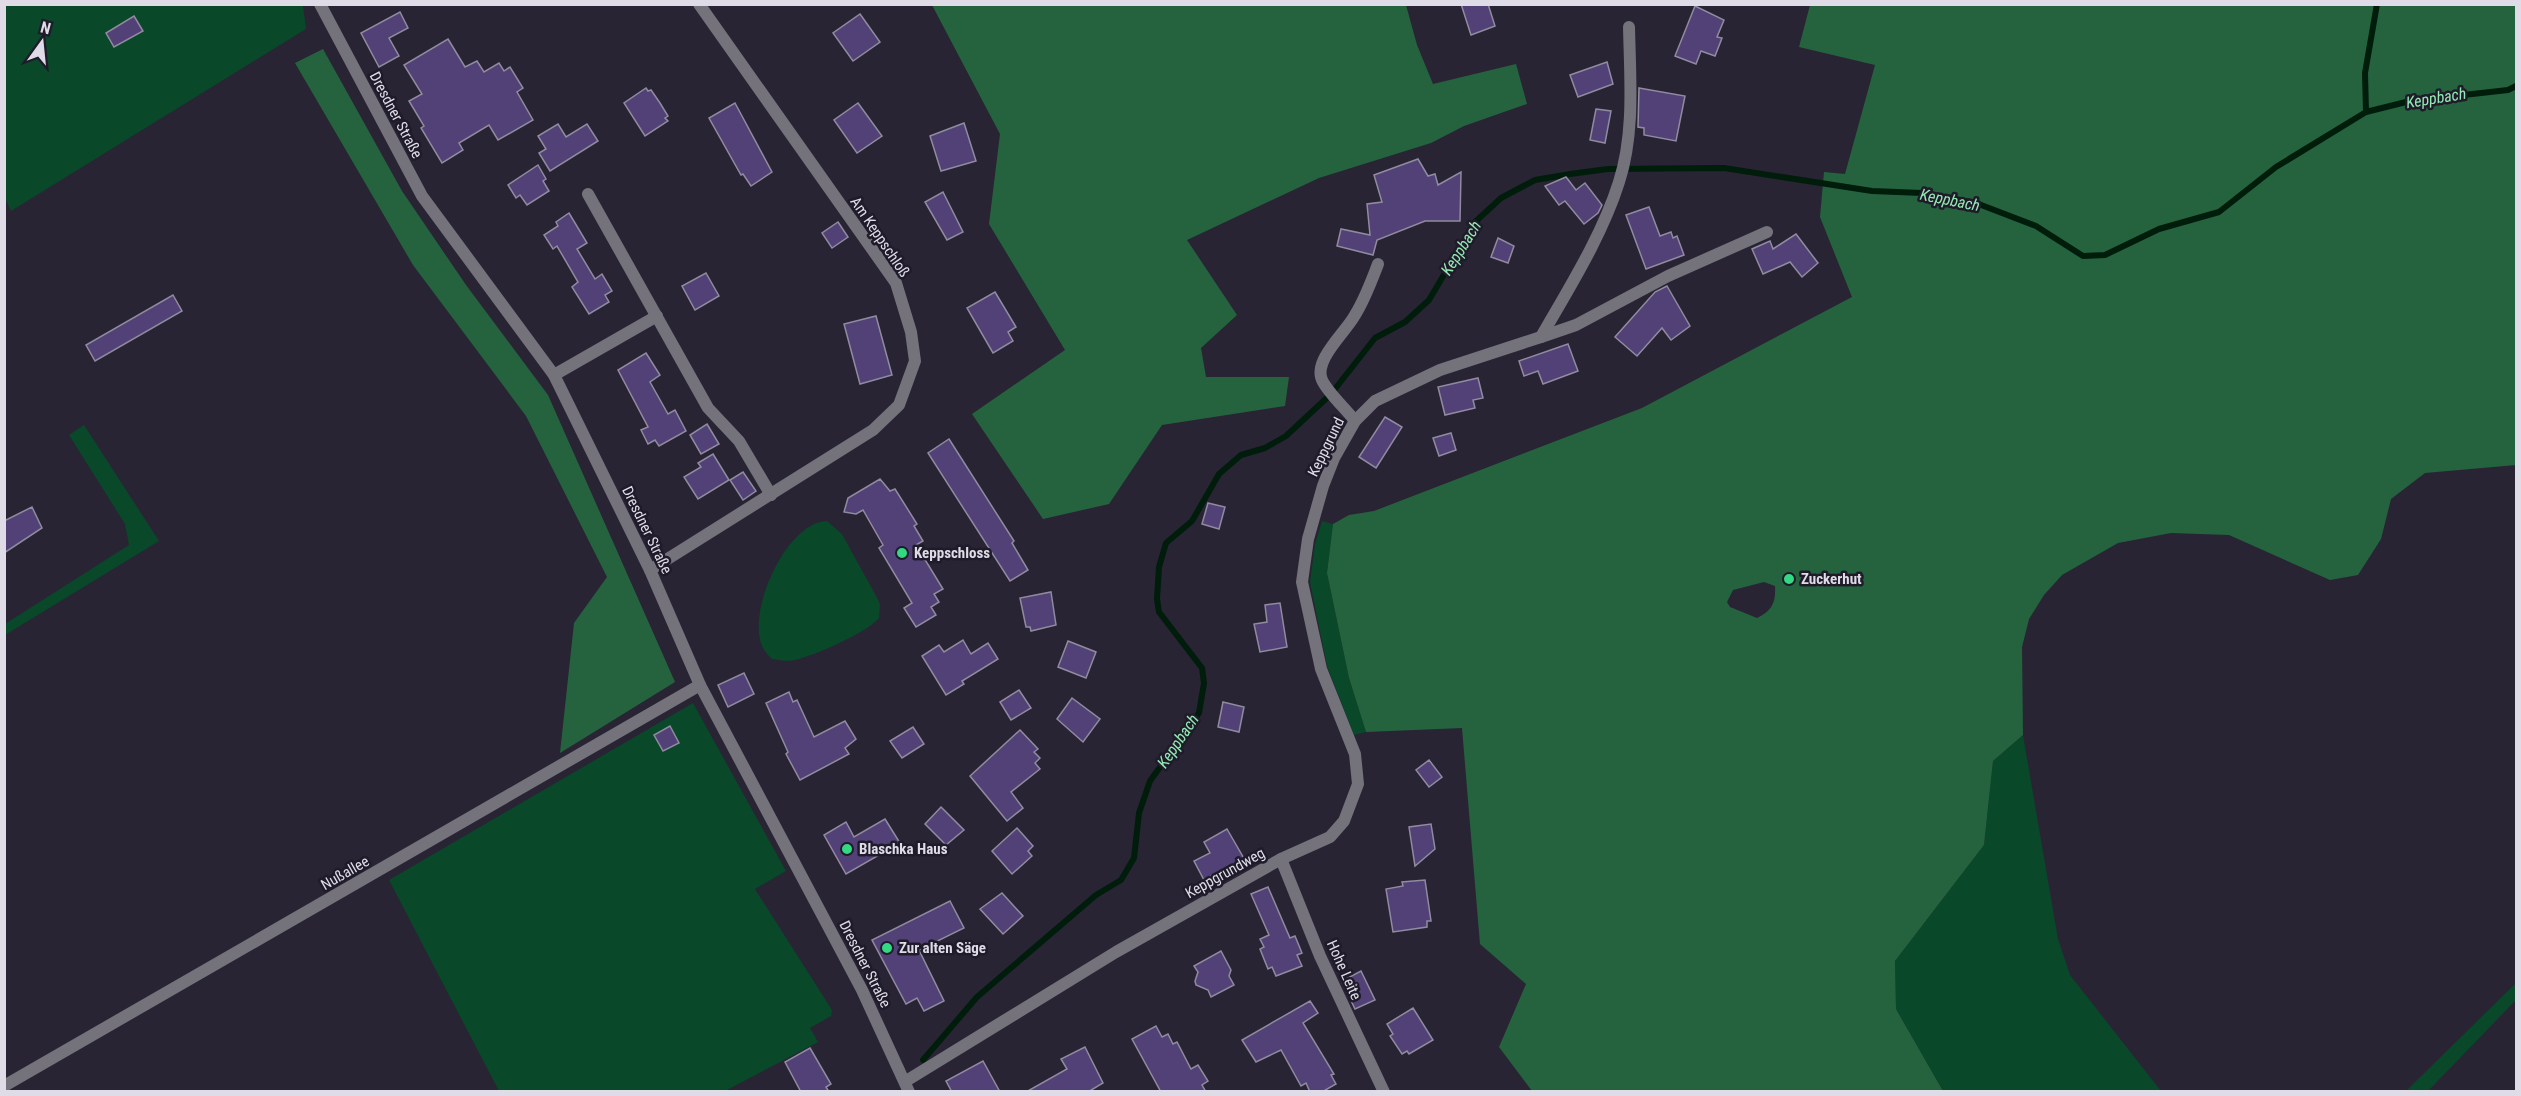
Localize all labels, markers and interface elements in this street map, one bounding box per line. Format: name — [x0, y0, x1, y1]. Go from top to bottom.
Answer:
north arrow — [12, 12, 72, 72]
text: N — [39, 18, 53, 38]
street label: Dresdner Straße — [366, 69, 426, 161]
water label: Keppbach — [2405, 84, 2467, 112]
water label: Keppbach — [1918, 185, 1982, 215]
street label: Am Keppschloß — [847, 193, 914, 281]
water label: Keppbach — [1437, 217, 1485, 279]
street label: Keppgrund — [1304, 414, 1348, 480]
street label: Dresdner Straße — [618, 483, 676, 577]
place label: Keppschloss — [914, 544, 990, 562]
marker: Keppschloss — [895, 546, 909, 560]
place label: Zuckerhut — [1801, 570, 1862, 588]
marker: Zuckerhut — [1782, 572, 1796, 586]
water label: Keppbach — [1153, 711, 1203, 771]
place label: Blaschka Haus — [859, 840, 948, 858]
marker: Blaschka Haus — [840, 842, 854, 856]
street label: Keppgrundweg — [1182, 844, 1268, 902]
street label: Nußallee — [318, 852, 372, 894]
street label: Dresdner Straße — [835, 918, 895, 1010]
street label: Hohe Leite — [1323, 937, 1365, 1003]
place label: Zur alten Säge — [899, 939, 986, 957]
marker: Zur alten Säge — [880, 941, 894, 955]

